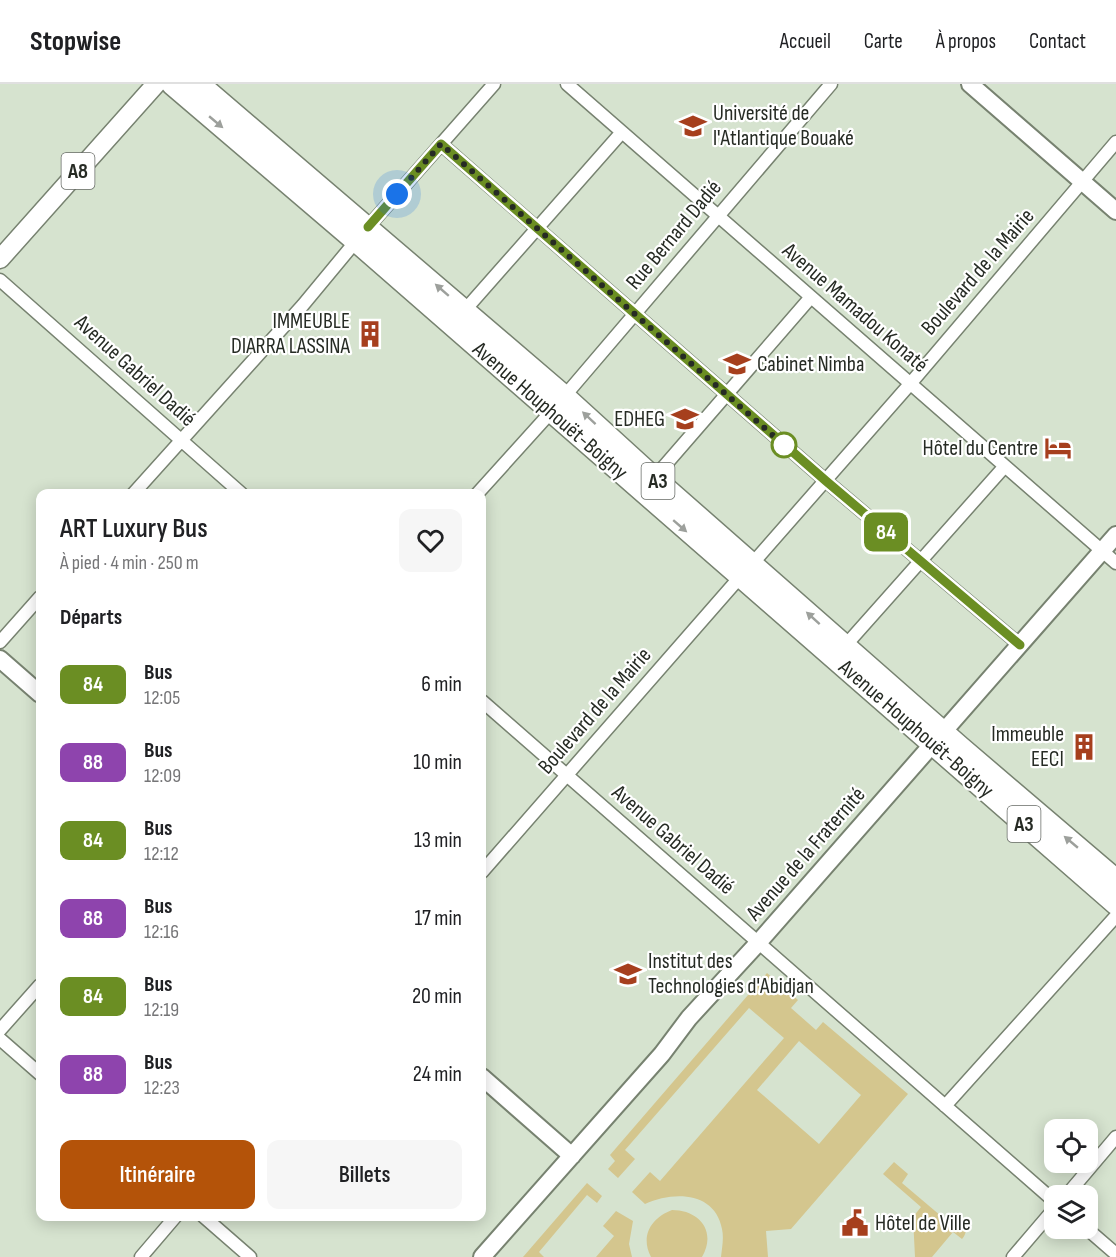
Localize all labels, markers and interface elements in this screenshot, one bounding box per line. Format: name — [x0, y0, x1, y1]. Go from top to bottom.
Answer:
text: Stopwise — [30, 25, 121, 58]
text: Accueil — [780, 29, 831, 54]
text: Carte — [864, 29, 903, 54]
text: À propos — [936, 29, 996, 54]
text: Contact — [1029, 29, 1086, 54]
place label: Université de l'Atlantique Bouaké — [713, 100, 854, 152]
school or university icon: Université de l'Atlantique Bouaké — [678, 111, 708, 141]
one-way arrow — [208, 115, 223, 128]
road number: A8 — [62, 153, 94, 189]
street label: Rue Bernard Dadié — [620, 175, 728, 295]
your location — [382, 179, 412, 209]
street label: Boulevard de la Mairie — [916, 203, 1040, 341]
street label: Avenue Mamadou Konaté — [776, 237, 933, 379]
one-way arrow — [434, 284, 450, 297]
place label: IMMEUBLE DIARRA LASSINA — [231, 308, 351, 360]
street label: Avenue Gabriel Dadié — [68, 309, 201, 433]
building icon: IMMEUBLE DIARRA LASSINA — [355, 319, 385, 349]
street label: Avenue Houphouët-Boigny — [466, 336, 634, 486]
school or university icon: Cabinet Nimba — [722, 349, 752, 379]
place label: Cabinet Nimba — [757, 351, 864, 378]
school or university icon: EDHEG — [670, 404, 700, 434]
place label: EDHEG — [614, 406, 665, 433]
one-way arrow — [582, 412, 597, 425]
unlabelled marker — [771, 432, 797, 458]
hotel icon: Hôtel du Centre — [1043, 433, 1073, 463]
place label: Hôtel du Centre — [922, 435, 1038, 462]
road number: A3 — [642, 463, 674, 499]
button: heart — [399, 509, 462, 572]
text: ART Luxury Bus — [60, 512, 208, 545]
line badge: 84 — [859, 512, 913, 552]
one-way arrow — [673, 519, 688, 532]
text: 84 — [876, 520, 896, 545]
text: À pied · 4 min · 250 m — [60, 551, 199, 575]
text: Départs — [60, 604, 122, 631]
one-way arrow — [806, 612, 821, 625]
street label: Boulevard de la Mairie — [533, 642, 657, 780]
street label: Avenue Houphouët-Boigny — [832, 654, 1000, 804]
text: Bus — [144, 659, 173, 686]
text: 6 min — [421, 671, 462, 698]
text: 84 — [83, 672, 103, 697]
text: 12:05 — [144, 686, 180, 710]
place label: Immeuble EECI — [991, 721, 1064, 773]
building icon: Immeuble EECI — [1069, 732, 1099, 762]
text: Bus — [144, 737, 173, 764]
text: 10 min — [413, 749, 462, 776]
text: 88 — [83, 750, 103, 775]
text: 12:09 — [144, 764, 181, 788]
street label: Avenue Gabriel Dadié — [605, 779, 740, 901]
street label: Avenue de la Fraternité — [740, 782, 871, 927]
road number: A3 — [1008, 806, 1040, 842]
text: Bus — [144, 815, 173, 842]
text: 13 min — [414, 827, 462, 854]
text: 84 — [83, 828, 103, 853]
one-way arrow — [1064, 836, 1079, 849]
text: 12:12 — [144, 842, 179, 866]
text: Bus — [144, 893, 173, 920]
text: 17 min — [414, 905, 462, 932]
text: 88 — [83, 906, 103, 931]
text: 12:16 — [144, 920, 179, 944]
place label: Institut des Technologies d'Abidjan — [648, 948, 814, 1000]
school or university icon: Institut des Technologies d'Abidjan — [613, 959, 643, 989]
text: Bus — [144, 971, 173, 998]
text: 20 min — [412, 983, 462, 1010]
text: 84 — [83, 984, 103, 1009]
text: 12:19 — [144, 998, 179, 1022]
text: Bus — [144, 1049, 173, 1076]
text: 24 min — [413, 1061, 462, 1088]
text: 88 — [83, 1062, 103, 1087]
text: 12:23 — [144, 1076, 180, 1100]
map controls — [1044, 1119, 1098, 1239]
button: locate — [1044, 1119, 1098, 1173]
button: Itinéraire — [60, 1140, 255, 1209]
button: Billets — [267, 1140, 462, 1209]
button: layers — [1044, 1185, 1098, 1239]
public building icon: Hôtel de Ville — [840, 1208, 870, 1238]
place label: Hôtel de Ville — [875, 1210, 971, 1237]

